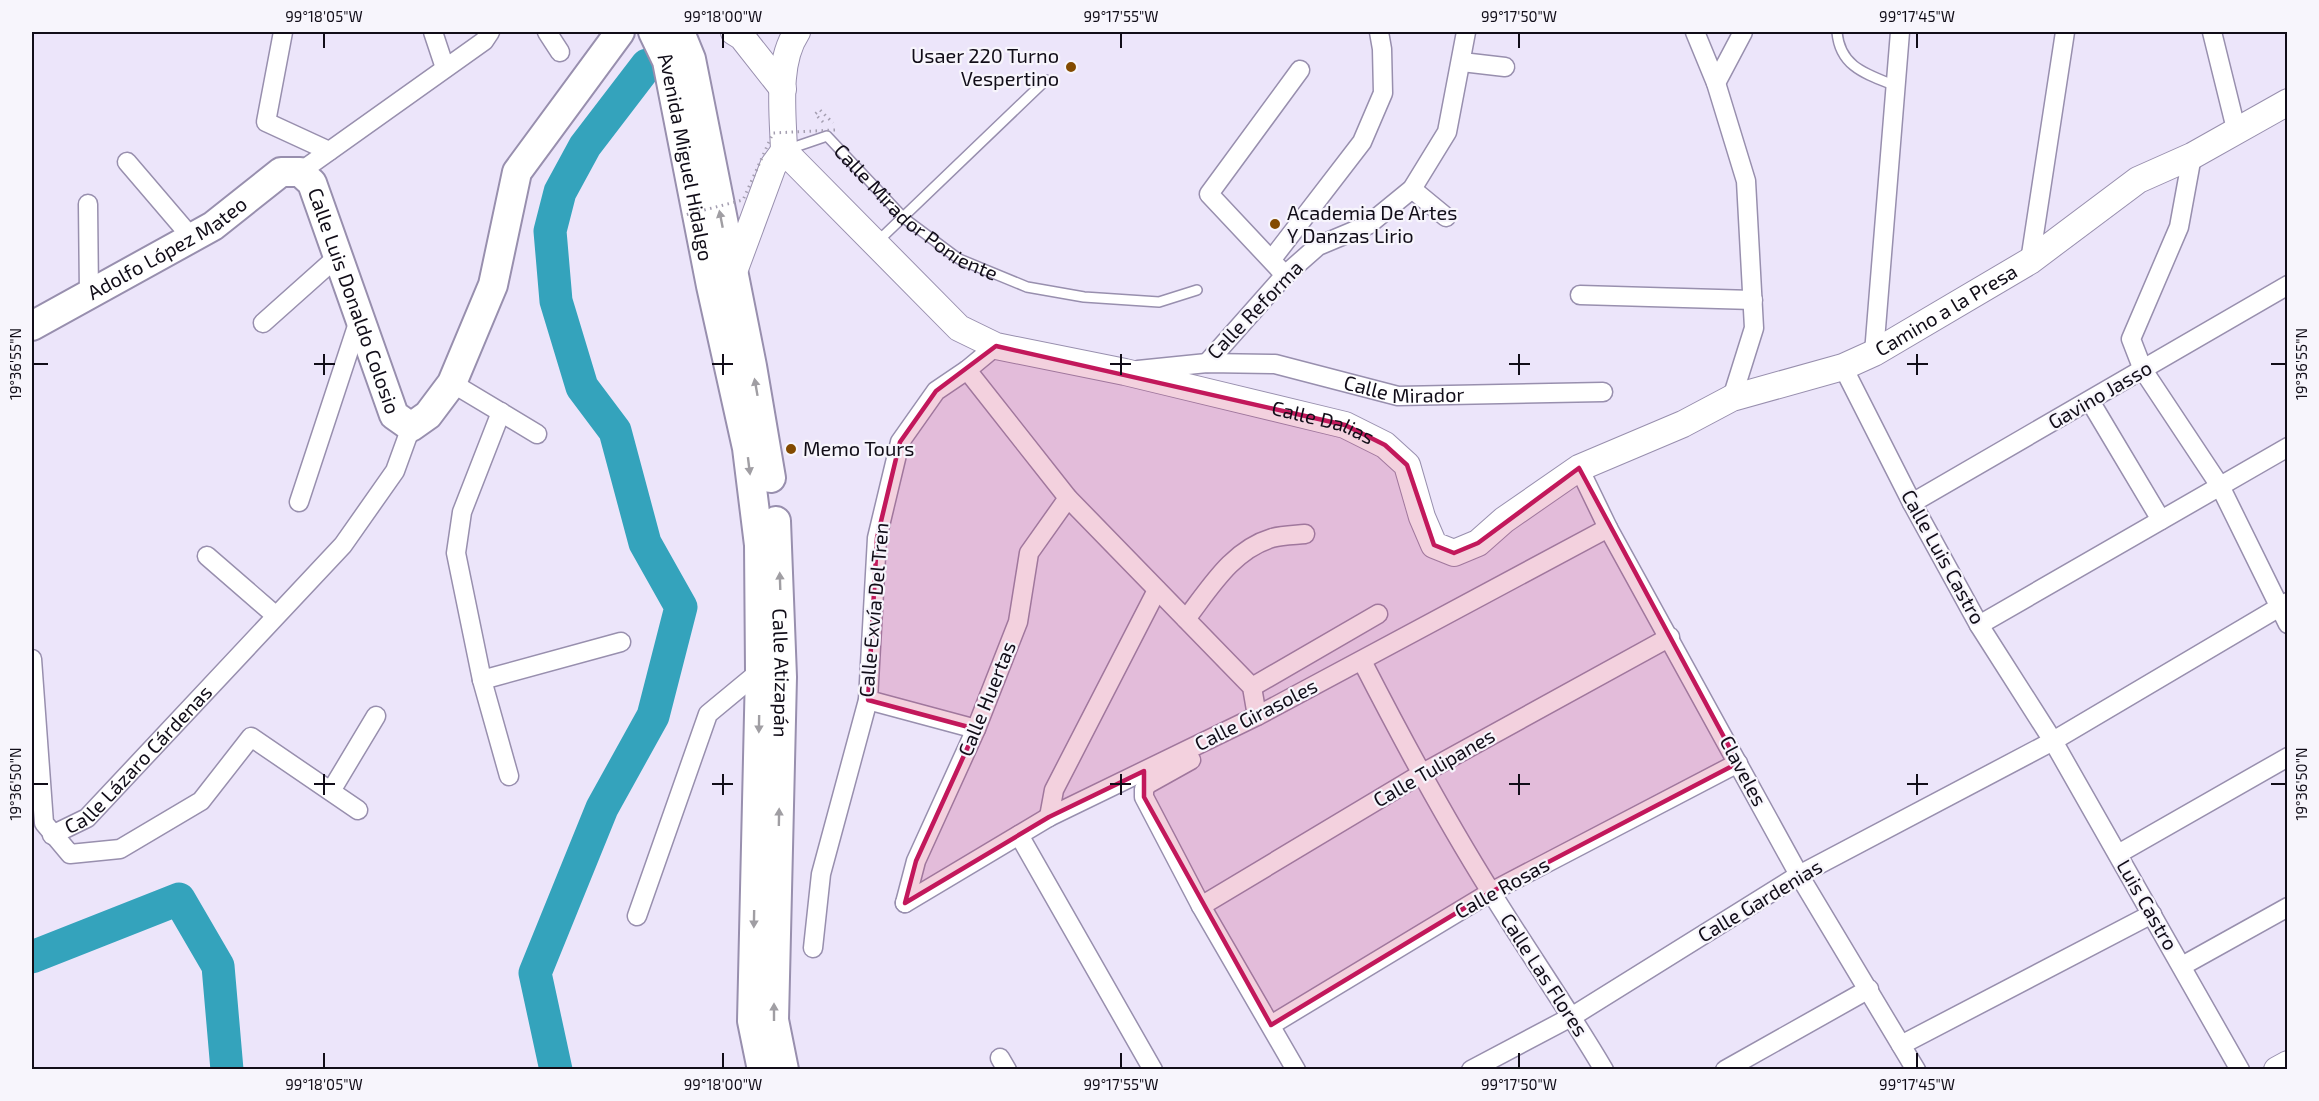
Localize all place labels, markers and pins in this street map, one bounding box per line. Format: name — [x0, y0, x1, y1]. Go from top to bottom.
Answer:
place label: Usaer 220 Turno Vespertino — [911, 43, 1059, 90]
marker: Usaer 220 Turno Vespertino — [1064, 60, 1078, 74]
place label: Academia De Artes Y Danzas Lirio — [1287, 200, 1457, 247]
marker: Academia De Artes Y Danzas Lirio — [1268, 217, 1282, 231]
place label: Memo Tours — [803, 436, 914, 460]
marker: Memo Tours — [784, 442, 798, 456]

